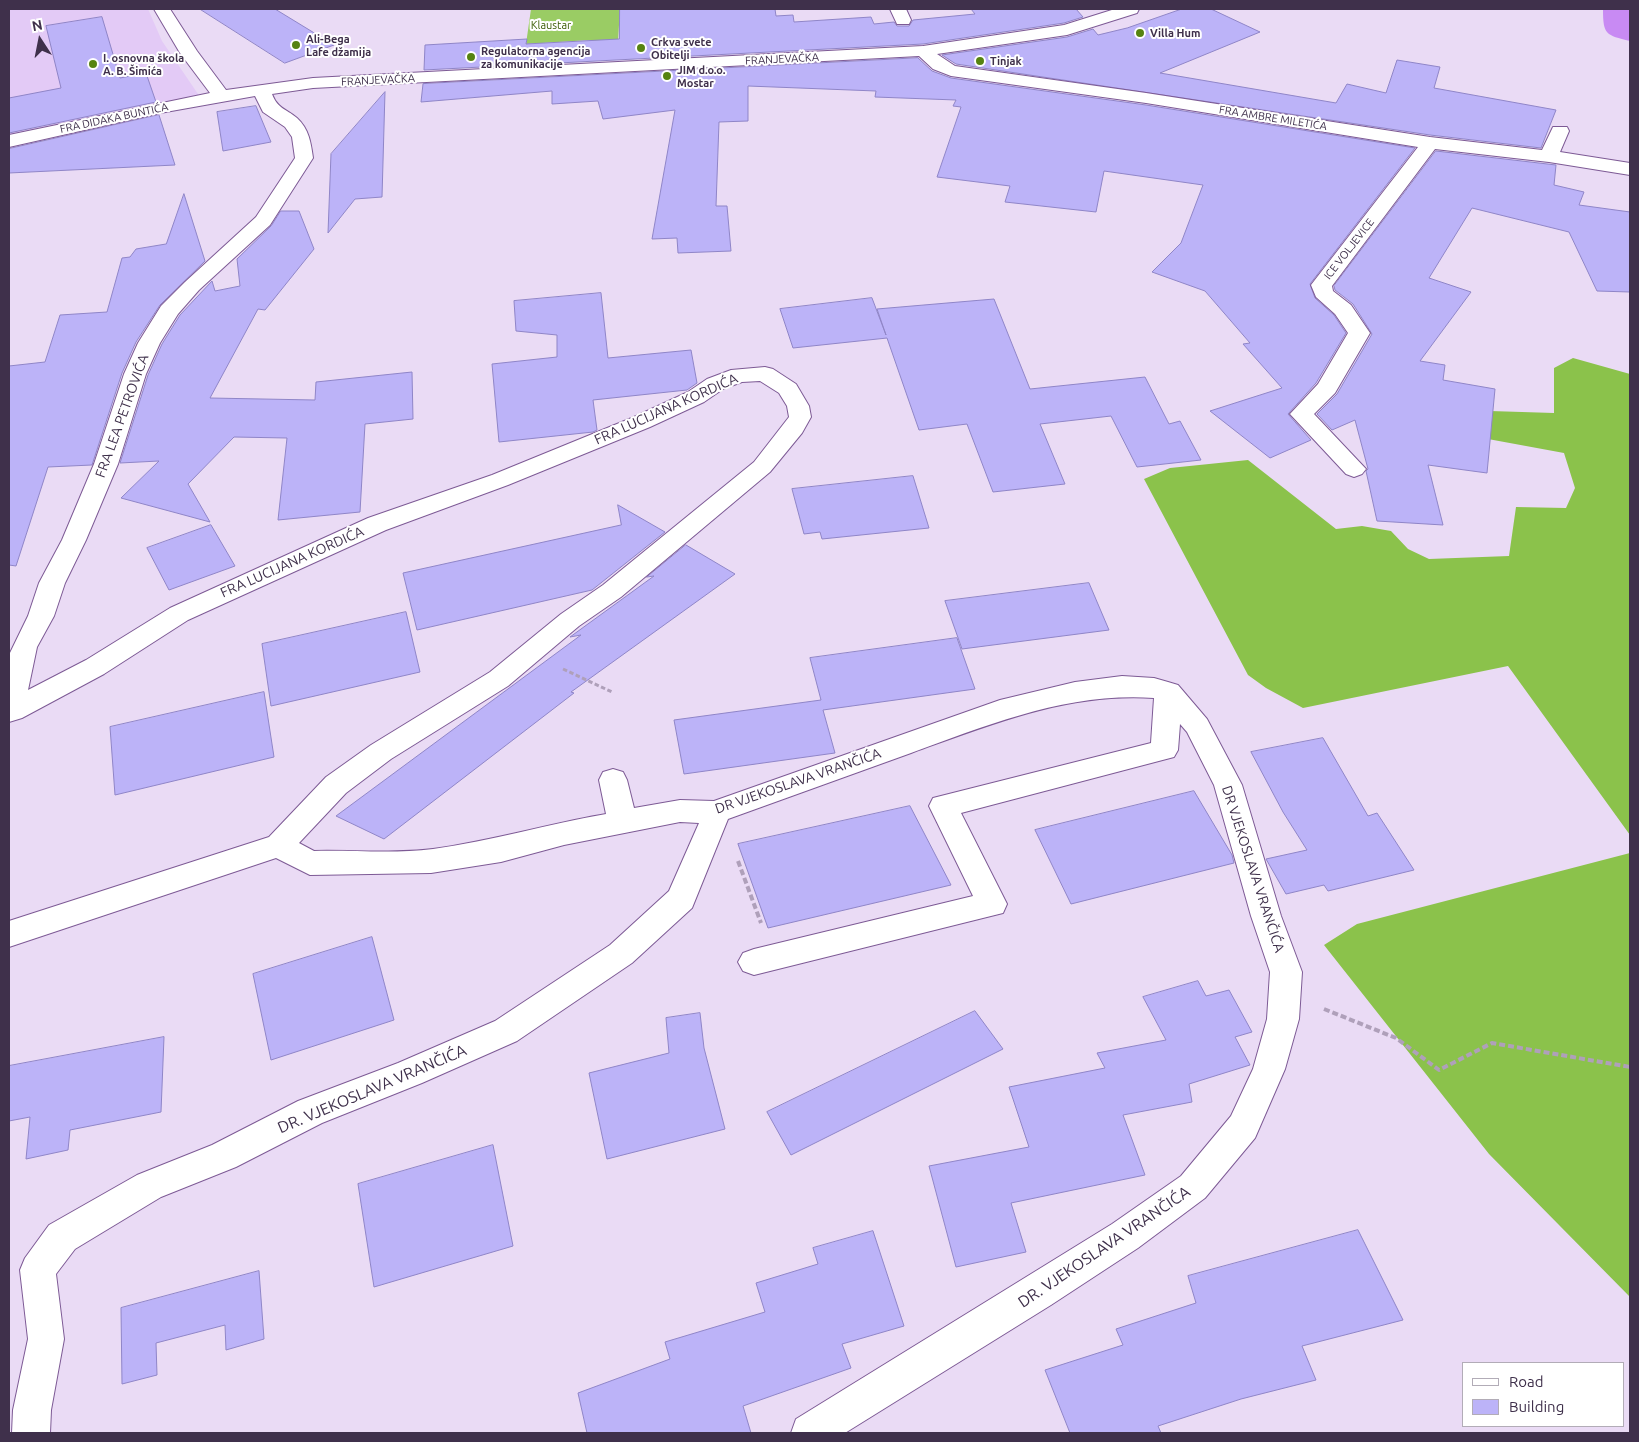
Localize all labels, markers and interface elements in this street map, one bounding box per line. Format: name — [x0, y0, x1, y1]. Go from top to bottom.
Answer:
north arrow — [15, 15, 65, 65]
text: N — [30, 16, 44, 34]
park label: Klaustar — [531, 18, 571, 32]
place label: Villa Hum — [1150, 26, 1200, 40]
marker: Villa Hum — [1134, 27, 1146, 39]
place label: Ali-Bega Lafe džamija — [306, 32, 371, 58]
place label: Crkva svete Obitelji — [651, 35, 711, 61]
marker: Ali-Bega Lafe džamija — [290, 39, 302, 51]
marker: Crkva svete Obitelji — [635, 42, 647, 54]
place label: Regulatorna agencija za komunikacije — [481, 44, 590, 70]
street label: FRANJEVAČKA — [745, 50, 819, 68]
place label: I. osnovna škola A. B. Šimića — [103, 51, 184, 77]
marker: Regulatorna agencija za komunikacije — [465, 51, 477, 63]
place label: Tinjak — [990, 54, 1022, 68]
marker: Tinjak — [974, 55, 986, 67]
marker: I. osnovna škola A. B. Šimića — [87, 58, 99, 70]
place label: JIM d.o.o. Mostar — [677, 63, 725, 89]
marker: JIM d.o.o. Mostar — [661, 70, 673, 82]
street label: FRANJEVAČKA — [341, 71, 415, 89]
street label: FRA DIDAKA BUNTIĆA — [59, 100, 169, 136]
street label: FRA AMBRE MILETIĆA — [1218, 103, 1328, 133]
street label: ICE VOLJEVICE — [1321, 216, 1377, 282]
street label: FRA LEA PETROVIĆA — [92, 352, 152, 480]
street label: FRA LUCIJANA KORDIĆA — [592, 370, 740, 448]
street label: FRA LUCIJANA KORDIĆA — [218, 523, 366, 601]
street label: DR VJEKOSLAVA VRANČIĆA — [713, 745, 883, 817]
street label: DR VJEKOSLAVA VRANČIĆA — [1218, 784, 1288, 954]
street label: DR. VJEKOSLAVA VRANČIĆA — [275, 1040, 469, 1138]
street label: DR. VJEKOSLAVA VRANČIĆA — [1014, 1182, 1194, 1312]
legend — [1462, 1362, 1624, 1427]
text: Road — [1509, 1373, 1544, 1390]
text: Building — [1509, 1398, 1564, 1415]

